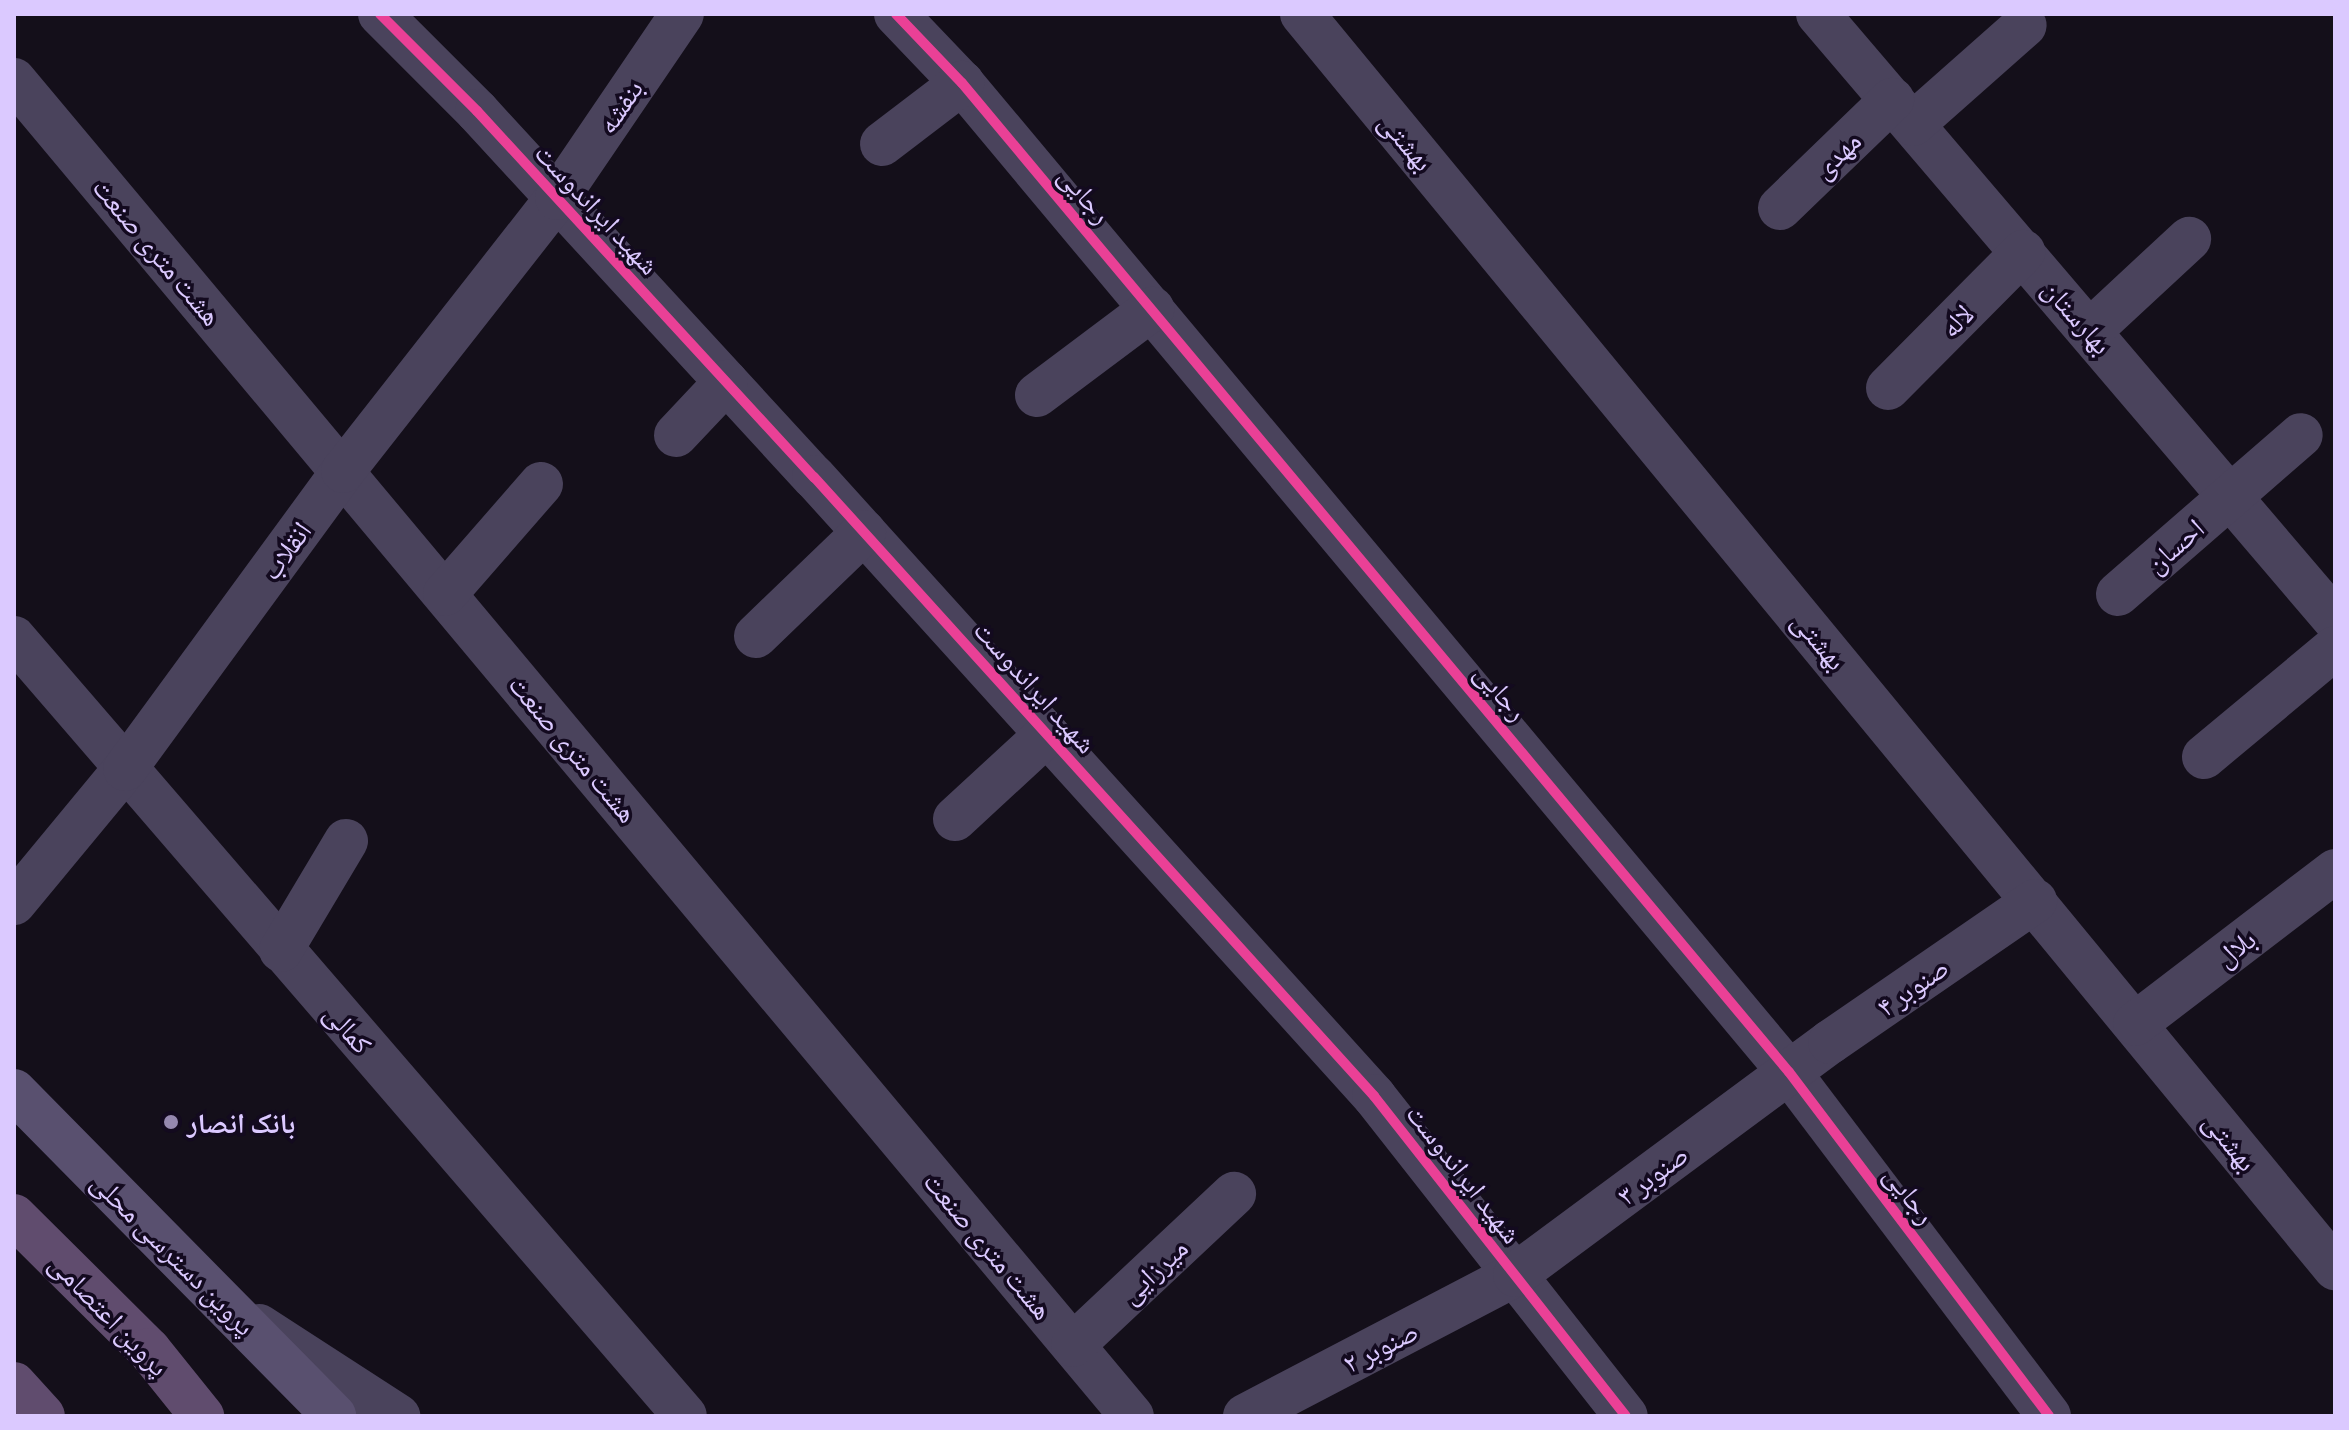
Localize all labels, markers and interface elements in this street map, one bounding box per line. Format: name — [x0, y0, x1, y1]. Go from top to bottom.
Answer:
street label: بنفشه — [589, 73, 649, 139]
street label: بهشتی — [1373, 105, 1441, 177]
street label: مهدی — [1805, 123, 1867, 185]
street label: شهید ایراندوست — [529, 135, 667, 281]
street label: رجایی — [1052, 158, 1120, 230]
street label: هشت متری صنعت — [86, 170, 230, 332]
street label: بهارستان — [2036, 272, 2120, 360]
street label: لاله — [1932, 296, 1980, 344]
street label: احسان — [2138, 510, 2210, 580]
street label: انقلاب — [253, 514, 317, 586]
street label: بهشتی — [1786, 604, 1854, 676]
street label: شهید ایراندوست — [968, 613, 1104, 759]
street label: رجایی — [1468, 655, 1536, 727]
street label: هشت متری صنعت — [502, 667, 646, 829]
street label: بلال — [2208, 921, 2262, 973]
street label: صنوبر ۴ — [1870, 949, 1954, 1023]
street label: کمالی — [318, 996, 380, 1060]
street label: شهید ایراندوست — [1400, 1097, 1530, 1249]
place label: بانک انصار — [187, 1105, 295, 1139]
street label: بهشتی — [2197, 1105, 2265, 1177]
marker: بانک انصار — [162, 1113, 180, 1131]
street label: صنوبر ۳ — [1610, 1136, 1694, 1212]
street label: رجایی — [1878, 1158, 1944, 1230]
street label: پروین دسترسی محلی — [85, 1164, 263, 1342]
street label: هشت متری صنعت — [917, 1164, 1061, 1326]
street label: میرزایی — [1112, 1230, 1194, 1310]
street label: پروین اعتصامی — [43, 1246, 177, 1382]
street label: صنوبر ۲ — [1337, 1313, 1423, 1379]

